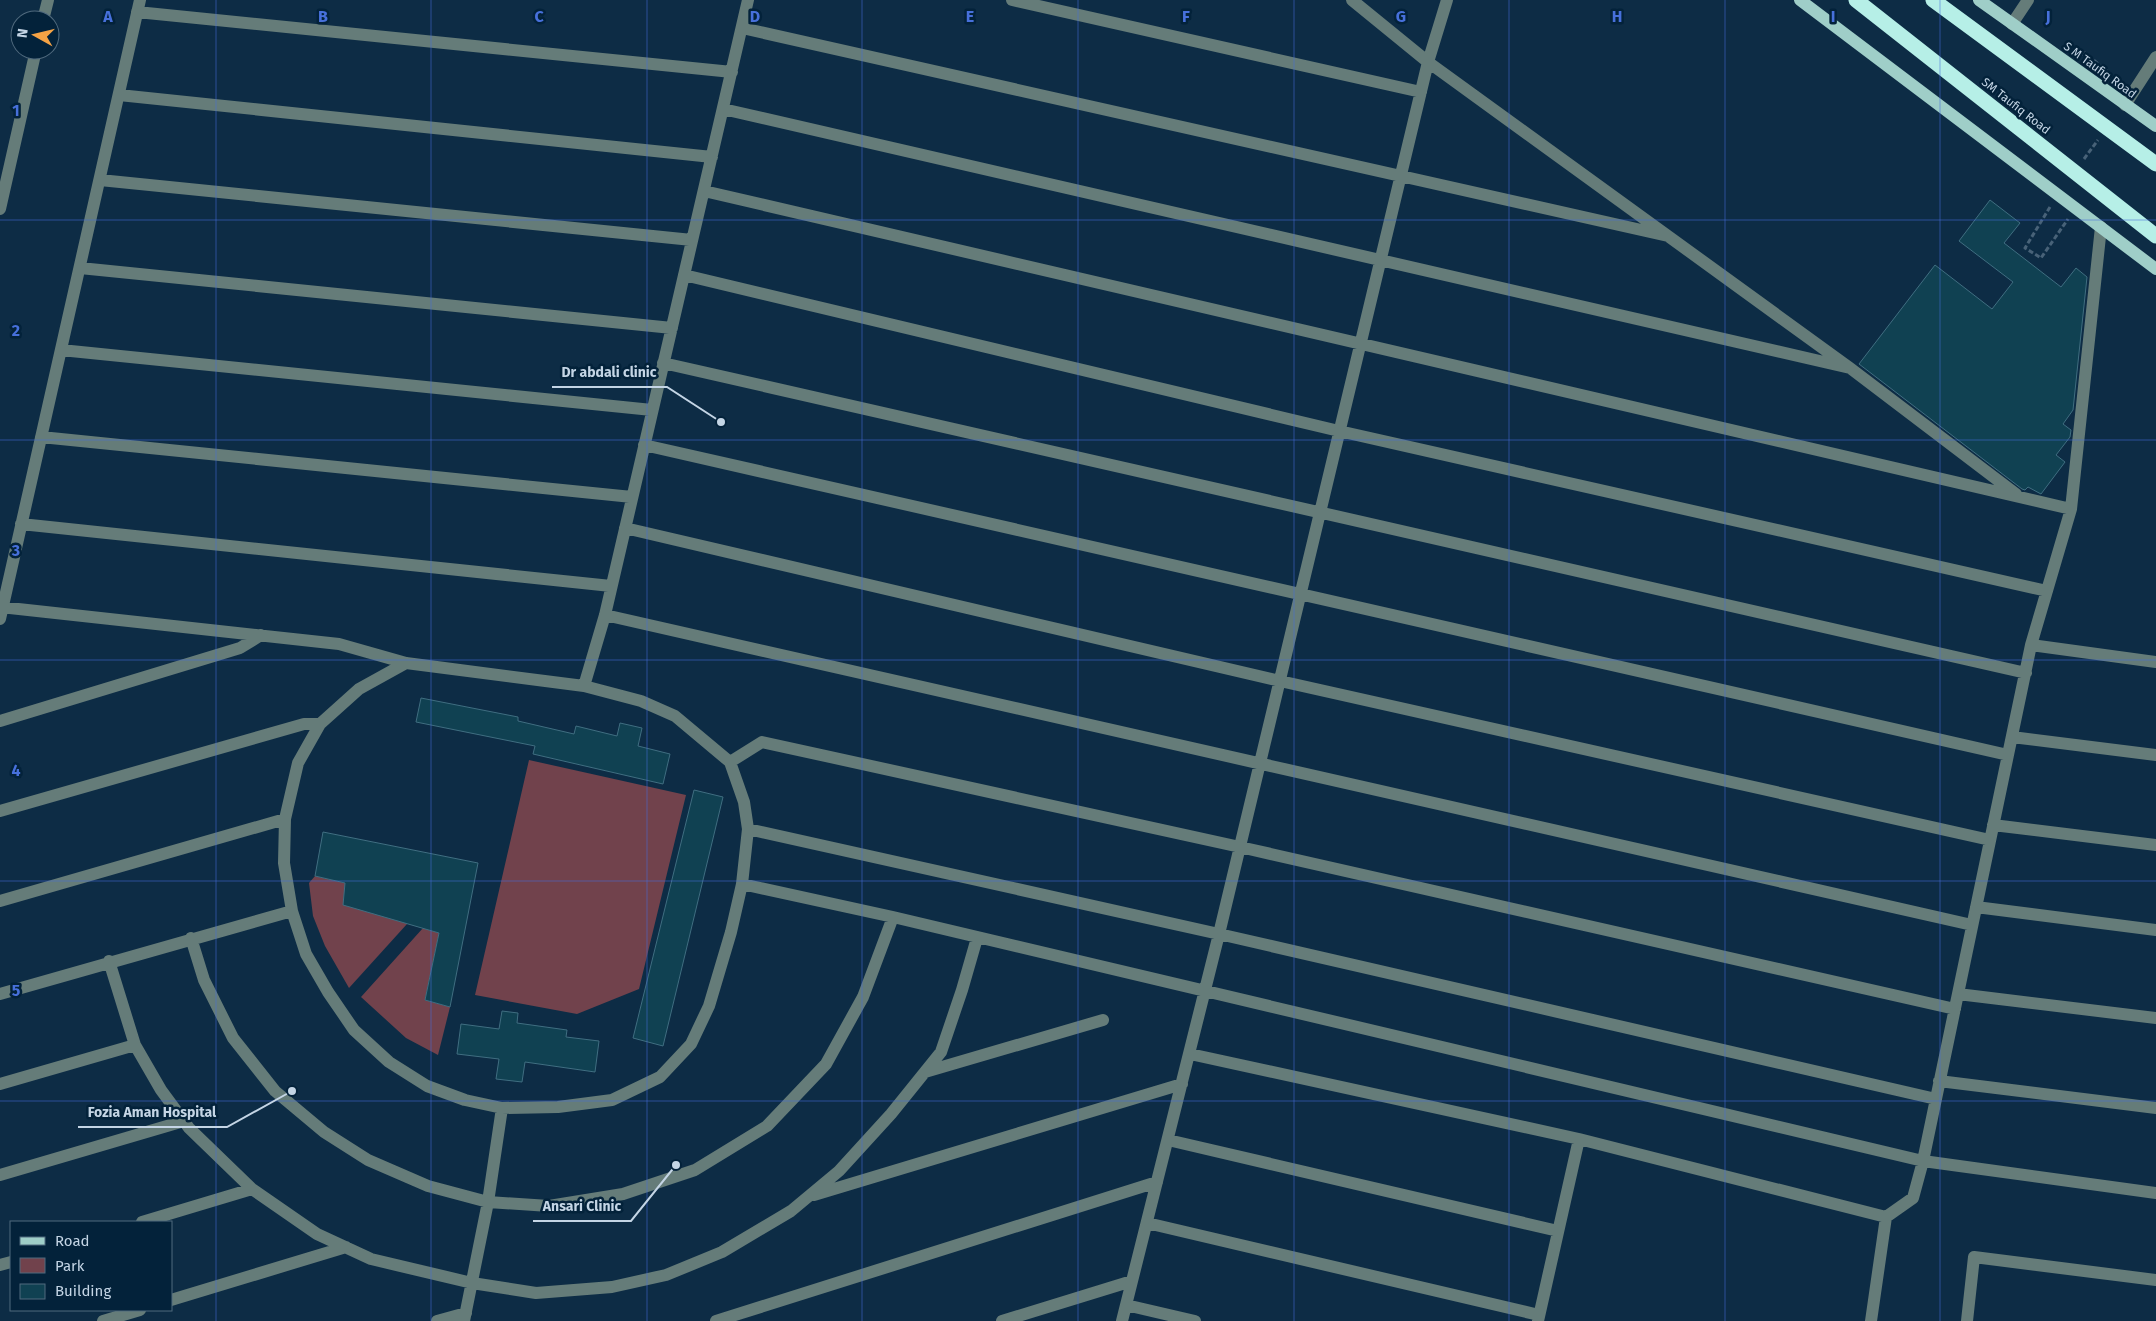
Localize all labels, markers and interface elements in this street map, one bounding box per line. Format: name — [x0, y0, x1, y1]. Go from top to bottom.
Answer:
text: A — [102, 7, 113, 26]
text: B — [318, 7, 328, 26]
text: C — [534, 7, 544, 26]
text: D — [750, 7, 760, 26]
text: E — [966, 7, 974, 26]
text: F — [1182, 7, 1190, 26]
text: G — [1396, 7, 1406, 26]
text: H — [1612, 7, 1622, 26]
text: I — [1831, 7, 1835, 26]
text: J — [2044, 7, 2051, 26]
north arrow — [10, 10, 60, 60]
text: N — [14, 27, 32, 39]
street label: S M Taufiq Road — [2061, 39, 2139, 101]
street label: SM Taufiq Road — [1979, 75, 2053, 137]
text: 1 — [12, 101, 20, 120]
text: 2 — [12, 321, 20, 340]
callout: Dr abdali clinic — [552, 358, 667, 387]
text: Dr abdali clinic — [562, 364, 657, 381]
text: 3 — [11, 541, 20, 560]
text: 4 — [11, 761, 21, 780]
text: 5 — [12, 981, 21, 1000]
callout: Fozia Aman Hospital — [78, 1098, 227, 1127]
text: Fozia Aman Hospital — [88, 1104, 217, 1121]
callout: Ansari Clinic — [533, 1192, 631, 1221]
text: Ansari Clinic — [542, 1198, 621, 1215]
legend — [10, 1221, 172, 1311]
text: Road — [55, 1232, 90, 1250]
text: Park — [55, 1257, 85, 1275]
text: Building — [55, 1282, 111, 1300]

